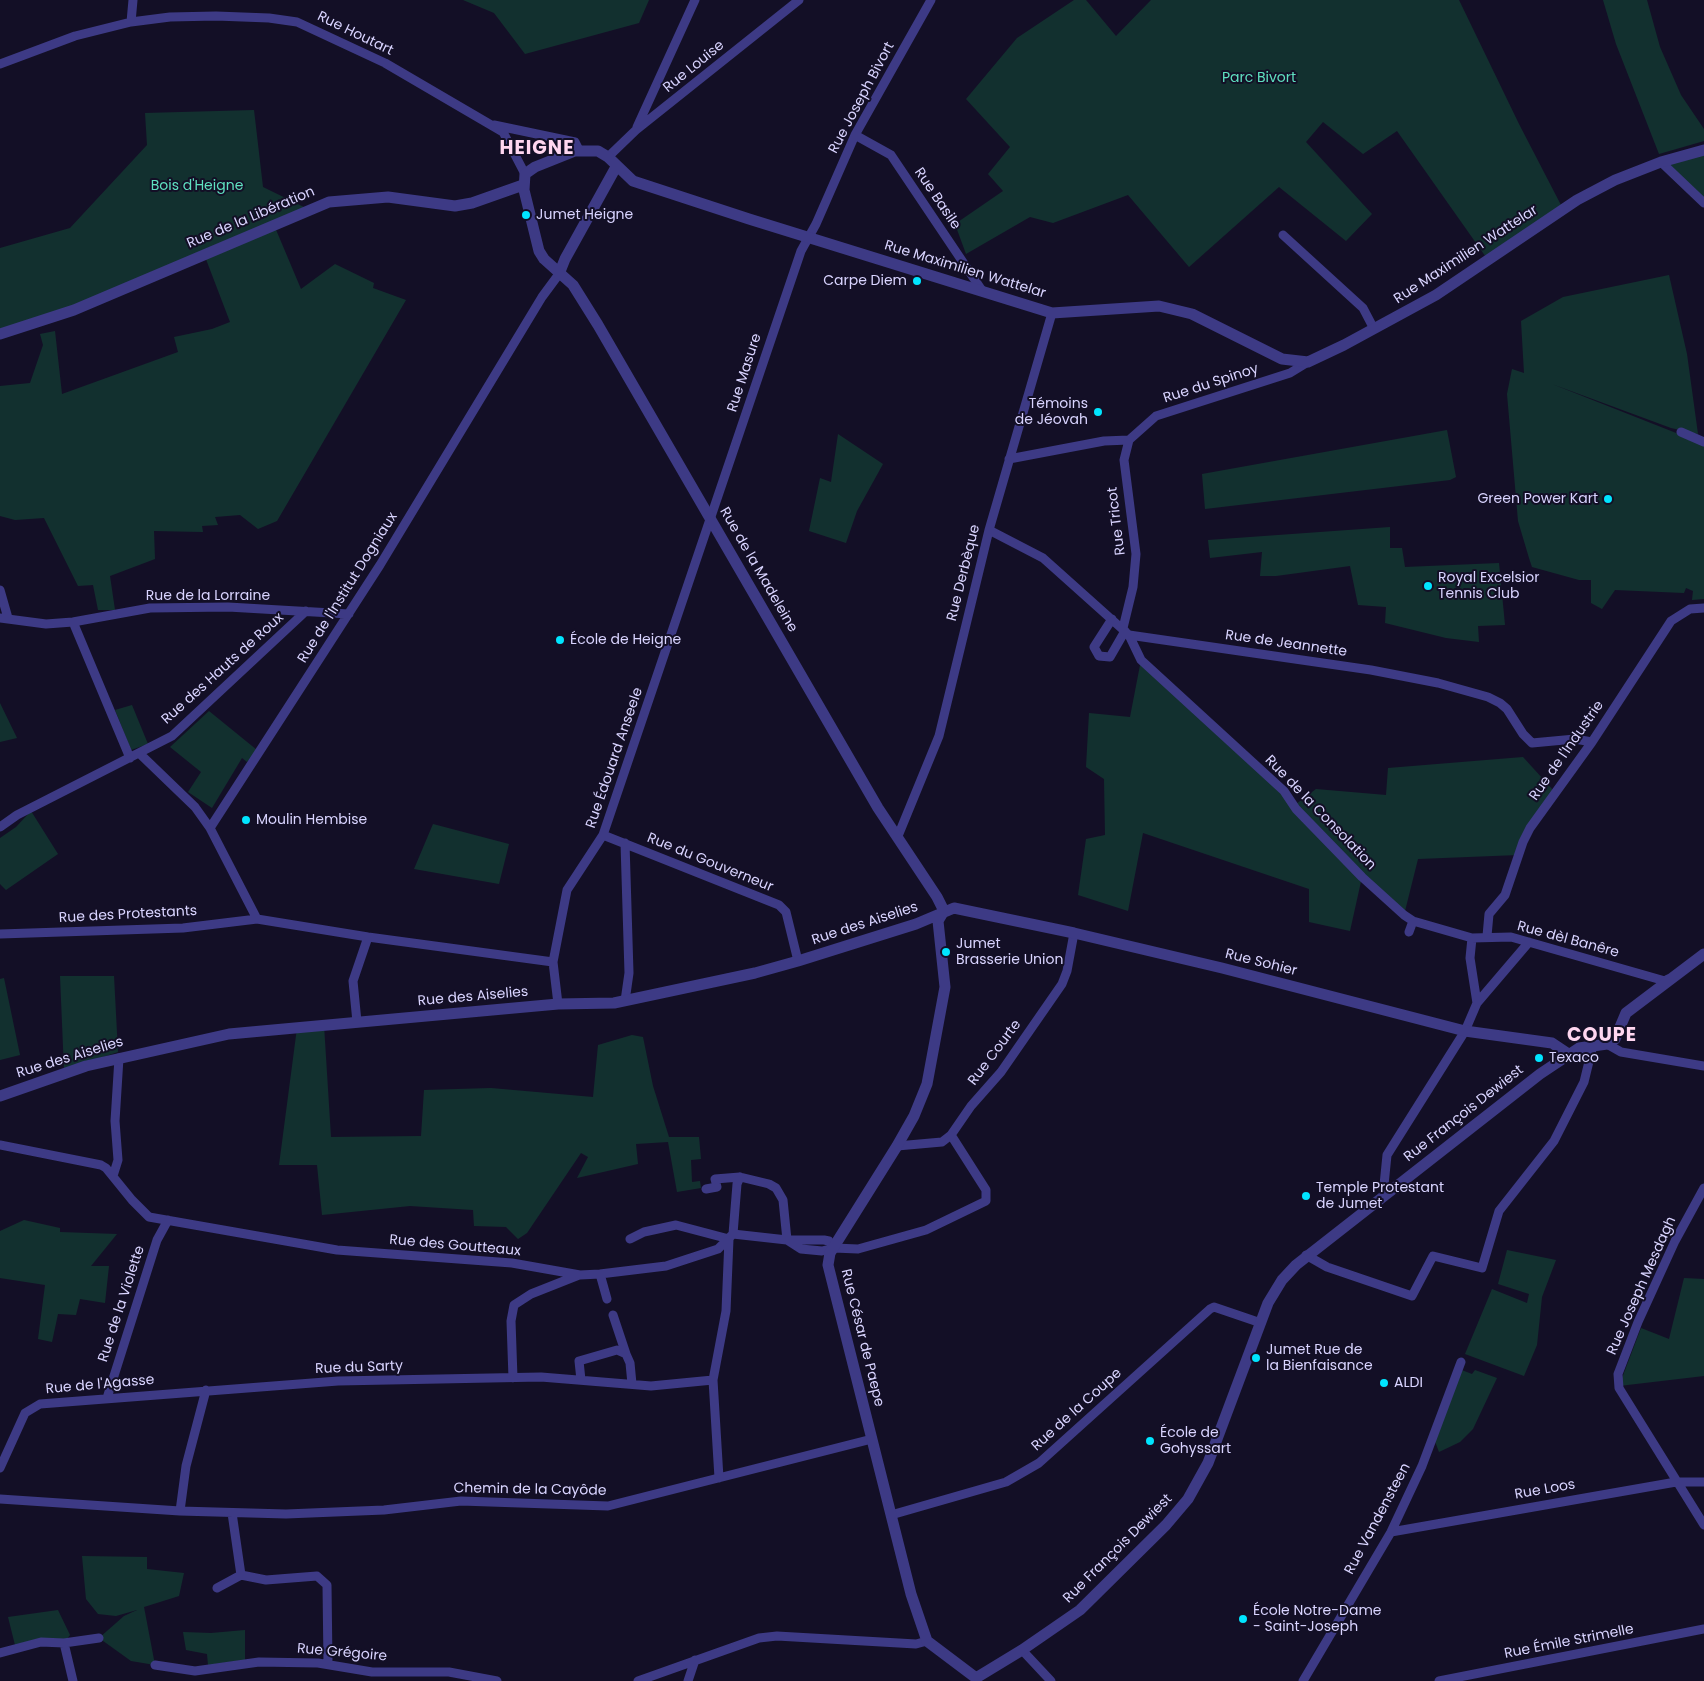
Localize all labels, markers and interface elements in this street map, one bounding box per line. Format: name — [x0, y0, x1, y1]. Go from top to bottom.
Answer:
street label: Rue Houtart — [314, 8, 396, 60]
street label: Rue Louise — [660, 37, 728, 97]
street label: Rue Joseph Bivort — [826, 40, 898, 156]
park label: Parc Bivort — [1222, 70, 1296, 86]
district label: HEIGNE — [499, 138, 575, 160]
street label: Rue Basile — [910, 165, 964, 233]
park label: Bois d'Heigne — [151, 178, 243, 194]
street label: Rue de la Libération — [185, 183, 317, 253]
street label: Rue Maximilien Wattelar — [1391, 202, 1541, 308]
place label: Jumet Heigne — [536, 207, 633, 223]
marker: Jumet Heigne — [520, 209, 532, 221]
street label: Rue Maximilien Wattelar — [882, 237, 1048, 303]
place label: Carpe Diem — [823, 273, 907, 289]
marker: Carpe Diem — [911, 275, 923, 287]
street label: Rue Masure — [724, 332, 766, 414]
street label: Rue du Spinoy — [1161, 361, 1261, 407]
place label: Témoins de Jéovah — [1015, 396, 1088, 428]
marker: Témoins de Jéovah — [1092, 406, 1104, 418]
street label: Rue Tricot — [1104, 486, 1130, 556]
place label: Green Power Kart — [1477, 491, 1598, 507]
marker: Green Power Kart — [1602, 493, 1614, 505]
street label: Rue de la Madeleine — [715, 505, 801, 635]
street label: Rue de l'Institut Dogniaux — [295, 510, 401, 666]
street label: Rue Derbèque — [944, 523, 984, 623]
place label: Royal Excelsior Tennis Club — [1438, 570, 1539, 602]
marker: Royal Excelsior Tennis Club — [1422, 580, 1434, 592]
street label: Rue de la Lorraine — [146, 588, 270, 604]
street label: Rue des Hauts de Roux — [159, 610, 287, 728]
street label: Rue de Jeannette — [1224, 627, 1348, 661]
place label: École de Heigne — [570, 632, 681, 648]
marker: École de Heigne — [554, 634, 566, 646]
street label: Rue Édouard Anseele — [583, 686, 647, 830]
street label: Rue de l'Industrie — [1526, 698, 1608, 804]
street label: Rue de la Consolation — [1261, 752, 1379, 874]
place label: Moulin Hembise — [256, 812, 367, 828]
marker: Moulin Hembise — [240, 814, 252, 826]
street label: Rue du Gouverneur — [645, 830, 775, 896]
street label: Rue des Aiselies — [810, 899, 920, 949]
street label: Rue des Protestants — [58, 903, 198, 927]
street label: Rue dèl Banêre — [1515, 918, 1621, 962]
place label: Jumet Brasserie Union — [956, 936, 1063, 969]
marker: Jumet Brasserie Union — [940, 946, 952, 958]
street label: Rue Sohier — [1223, 946, 1299, 980]
street label: Rue des Aiselies — [417, 984, 529, 1010]
street label: Rue Courte — [965, 1017, 1025, 1089]
district label: COUPE — [1566, 1025, 1638, 1047]
street label: Rue des Aiselies — [15, 1034, 125, 1082]
place label: Texaco — [1549, 1050, 1599, 1066]
marker: Texaco — [1533, 1052, 1545, 1064]
street label: Rue François Dewiest — [1401, 1062, 1527, 1166]
place label: Temple Protestant de Jumet — [1316, 1180, 1444, 1212]
marker: Temple Protestant de Jumet — [1300, 1190, 1312, 1202]
street label: Rue Joseph Mesdagh — [1604, 1214, 1680, 1358]
street label: Rue des Goutteaux — [389, 1232, 521, 1260]
street label: Rue de la Violette — [95, 1244, 149, 1364]
street label: Rue César de Paepe — [837, 1267, 887, 1409]
place label: Jumet Rue de la Bienfaisance — [1266, 1342, 1373, 1374]
marker: Jumet Rue de la Bienfaisance — [1250, 1352, 1262, 1364]
street label: Rue du Sarty — [315, 1358, 403, 1378]
street label: Rue de la Coupe — [1029, 1365, 1125, 1455]
street label: Rue de l'Agasse — [45, 1372, 155, 1398]
place label: ALDI — [1394, 1375, 1423, 1391]
marker: ALDI — [1378, 1377, 1390, 1389]
place label: École de Gohyssart — [1160, 1425, 1231, 1458]
marker: École de Gohyssart — [1144, 1435, 1156, 1447]
street label: Rue Vandensteen — [1342, 1460, 1414, 1578]
street label: Rue Loos — [1513, 1476, 1577, 1504]
street label: Chemin de la Cayôde — [453, 1480, 607, 1500]
street label: Rue François Dewiest — [1060, 1491, 1176, 1607]
place label: École Notre-Dame - Saint-Joseph — [1253, 1603, 1381, 1635]
marker: École Notre-Dame - Saint-Joseph — [1237, 1613, 1249, 1625]
street label: Rue Émile Strimelle — [1503, 1621, 1635, 1663]
street label: Rue Grégoire — [296, 1641, 388, 1665]

